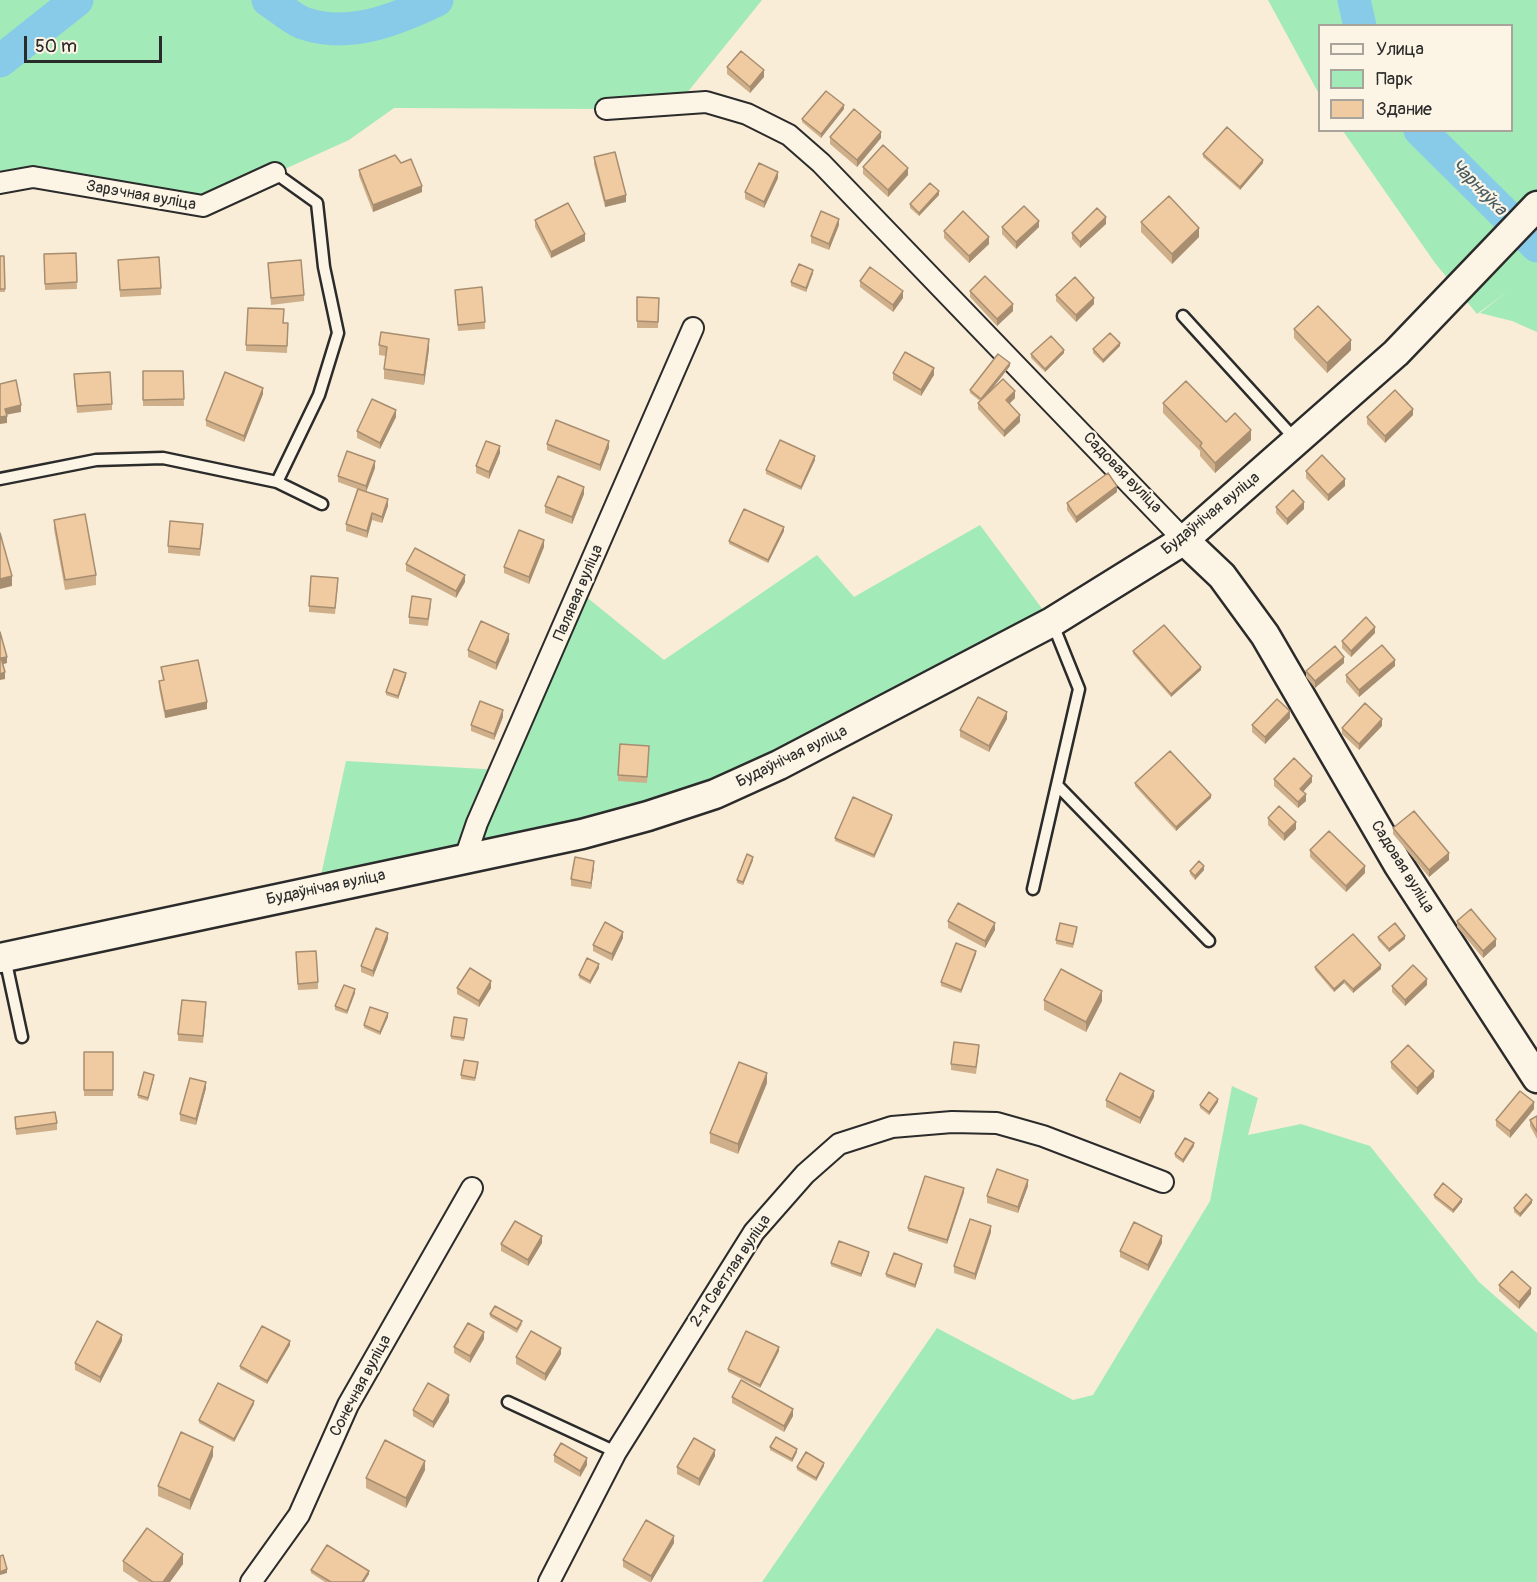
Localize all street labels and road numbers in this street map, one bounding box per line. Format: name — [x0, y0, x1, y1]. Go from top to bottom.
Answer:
street label: Зарэчная вуліца — [85, 177, 197, 215]
street label: Садовая вуліца — [1079, 428, 1165, 518]
street label: Будаўнічая вуліца — [1158, 468, 1264, 560]
street label: Палявая вуліца — [550, 542, 608, 644]
street label: Будаўнічая вуліца — [733, 722, 851, 792]
street label: Садовая вуліца — [1366, 817, 1438, 917]
street label: Будаўнічая вуліца — [265, 866, 387, 910]
street label: 2-я Светлая вуліца — [687, 1211, 775, 1331]
street label: Сонечная вуліца — [326, 1332, 396, 1440]

